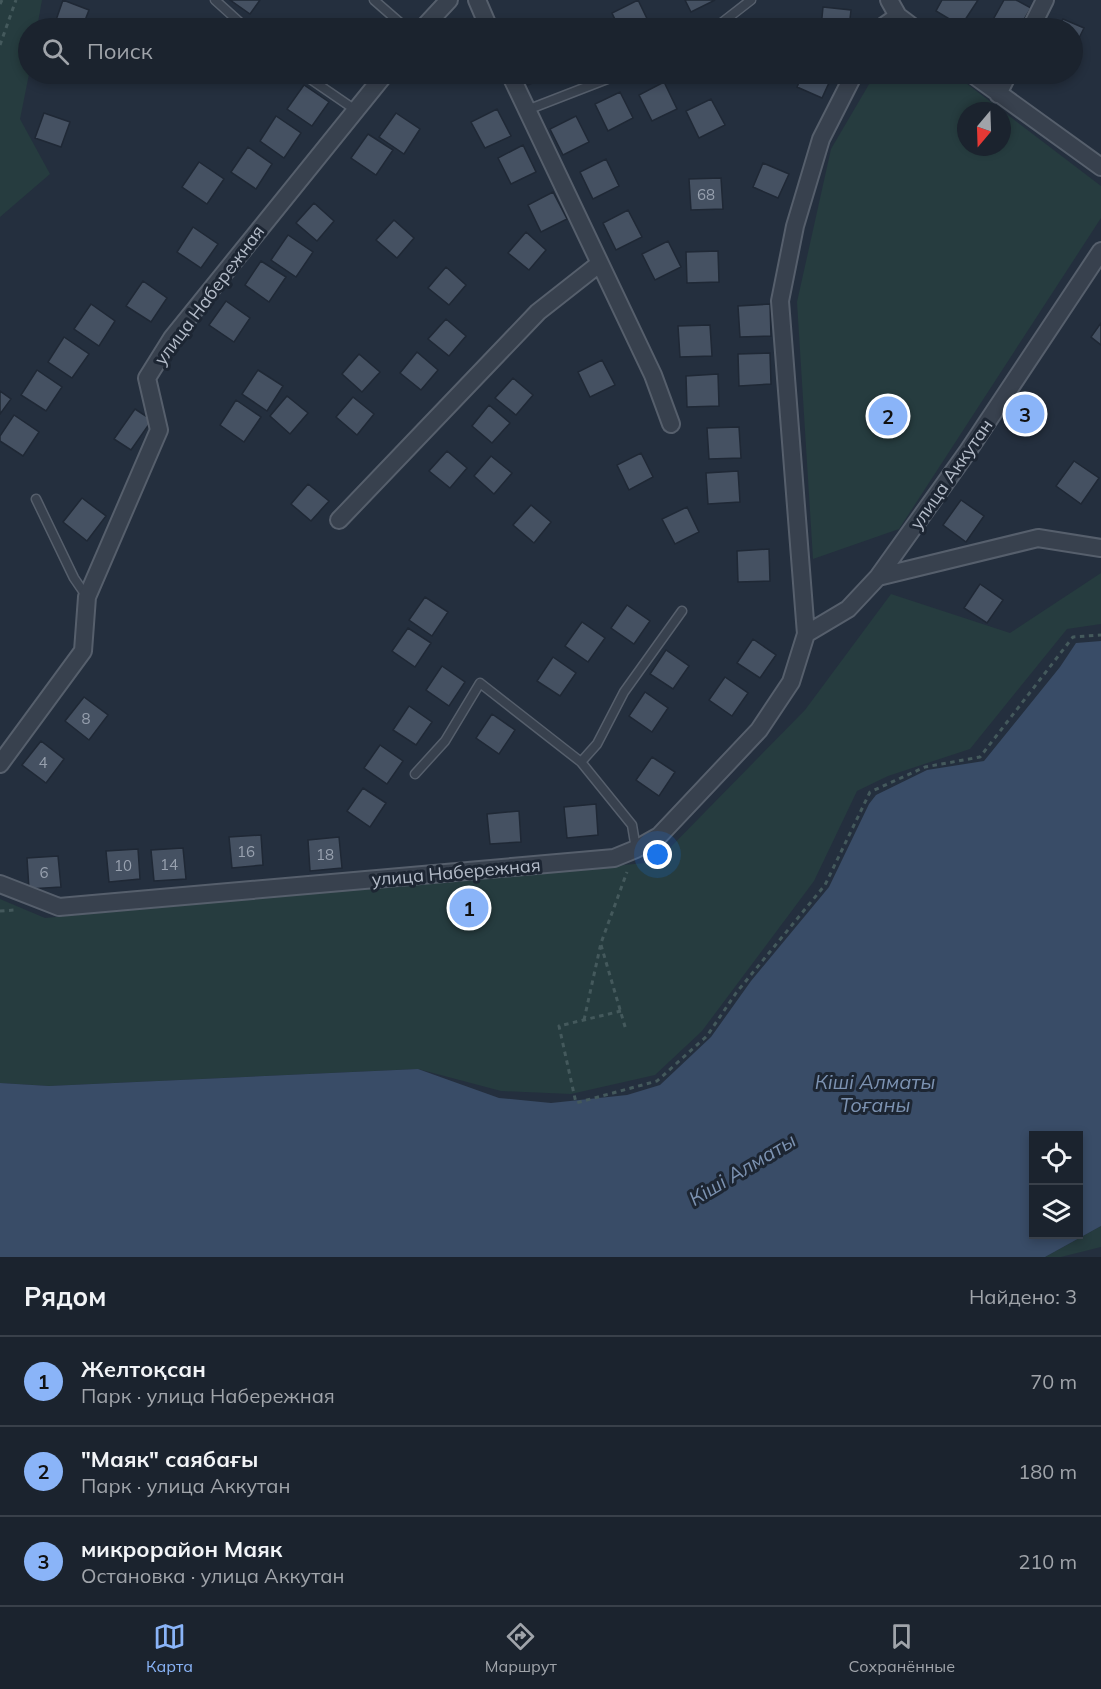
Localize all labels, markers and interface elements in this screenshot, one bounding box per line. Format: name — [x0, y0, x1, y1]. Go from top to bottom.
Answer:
search box — [18, 18, 1083, 84]
icon: search — [39, 35, 72, 68]
text: Поиск — [87, 37, 153, 65]
north arrow — [957, 102, 1011, 156]
house number: 68 — [697, 185, 715, 204]
street label: улица Набережная — [149, 220, 269, 370]
pin: 3 — [1006, 392, 1044, 436]
pin: 2 — [868, 394, 908, 438]
street label: улица Аккутан — [904, 414, 998, 534]
house number: 8 — [81, 709, 91, 728]
house number: 4 — [38, 753, 48, 772]
your location — [643, 840, 672, 869]
house number: 16 — [237, 842, 255, 861]
house number: 18 — [316, 845, 334, 864]
street label: улица Набережная — [371, 853, 541, 891]
house number: 14 — [160, 855, 178, 874]
house number: 10 — [114, 856, 132, 875]
house number: 6 — [39, 863, 49, 882]
pin: 1 — [450, 886, 488, 930]
water label: Кіші Алматы Тоғаны — [815, 1069, 935, 1117]
water label: Кіші Алматы — [684, 1127, 800, 1211]
map controls — [1029, 1131, 1083, 1239]
button: locate — [1029, 1131, 1083, 1185]
button: layers — [1029, 1185, 1083, 1239]
text: Рядом — [24, 1280, 107, 1313]
text: Найдено: 3 — [969, 1284, 1077, 1309]
text: Желтоқсан — [81, 1355, 206, 1383]
text: 1 — [38, 1369, 50, 1394]
text: 70 m — [1030, 1369, 1077, 1394]
text: Парк · улица Набережная — [81, 1383, 335, 1408]
text: "Маяк" саябағы — [81, 1445, 258, 1473]
text: 2 — [38, 1459, 50, 1484]
text: 180 m — [1018, 1459, 1077, 1484]
text: Парк · улица Аккутан — [81, 1473, 290, 1498]
text: микрорайон Маяк — [81, 1535, 282, 1563]
text: 3 — [38, 1549, 50, 1574]
text: 210 m — [1018, 1549, 1077, 1574]
text: Остановка · улица Аккутан — [81, 1563, 344, 1588]
tab: Карта — [146, 1620, 193, 1676]
tab: Маршрут — [485, 1620, 557, 1676]
tab: Сохранённые — [849, 1620, 955, 1676]

